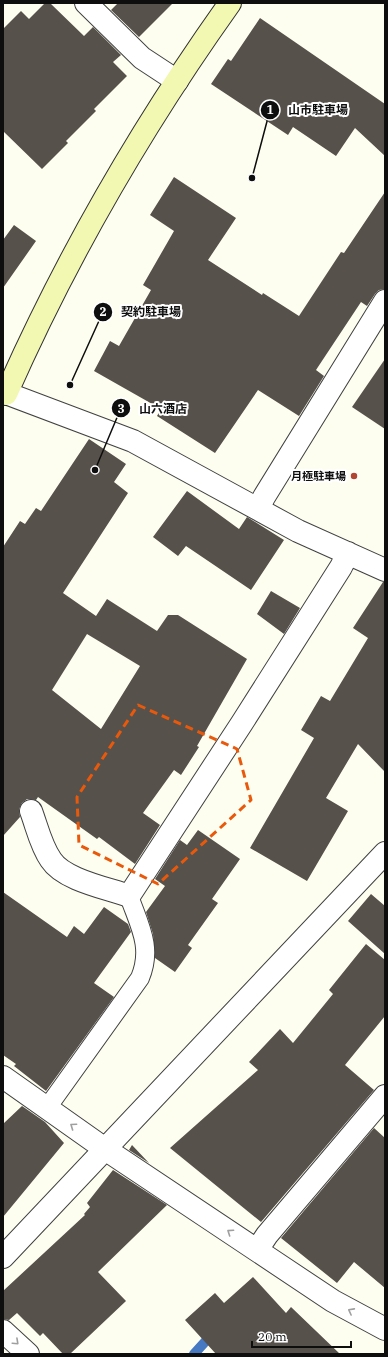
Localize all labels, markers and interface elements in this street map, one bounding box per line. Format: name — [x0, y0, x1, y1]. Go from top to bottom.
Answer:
callout: 山市駐車場 — [260, 98, 356, 122]
text: 1 — [266, 102, 274, 117]
text: 山市駐車場 — [288, 102, 348, 117]
callout: 契約駐車場 — [93, 300, 189, 324]
text: 2 — [99, 304, 107, 319]
text: 契約駐車場 — [121, 304, 181, 319]
callout: 山六酒店 — [111, 396, 195, 420]
text: 3 — [117, 401, 125, 416]
text: 山六酒店 — [139, 401, 187, 416]
place label: 月極駐車場 — [291, 469, 346, 483]
marker: 月極駐車場 — [349, 471, 359, 481]
one-way arrow — [70, 1123, 77, 1131]
one-way arrow — [227, 1230, 234, 1237]
one-way arrow — [348, 1308, 355, 1315]
scale bar — [252, 1323, 351, 1349]
text: 20 m — [258, 1329, 287, 1344]
one-way arrow — [11, 1338, 18, 1345]

